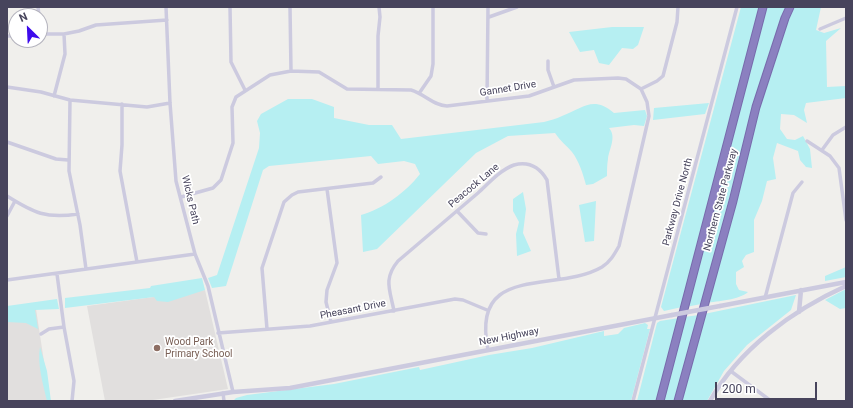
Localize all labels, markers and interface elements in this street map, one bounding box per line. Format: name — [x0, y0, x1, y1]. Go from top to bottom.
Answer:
north arrow — [8, 8, 48, 48]
text: N — [17, 10, 30, 25]
street label: Gannet Drive — [479, 79, 537, 99]
street label: Northern State Parkway — [702, 148, 740, 252]
street label: Parkway Drive North — [661, 157, 695, 247]
street label: Peacock Lane — [446, 161, 502, 211]
street label: Wicks Path — [179, 174, 201, 226]
street label: Pheasant Drive — [319, 298, 387, 322]
street label: New Highway — [478, 325, 540, 349]
place label: Wood Park Primary School — [165, 336, 233, 360]
marker: Wood Park Primary School — [152, 343, 162, 353]
scale bar — [717, 374, 819, 400]
text: 200 m — [722, 382, 756, 396]

